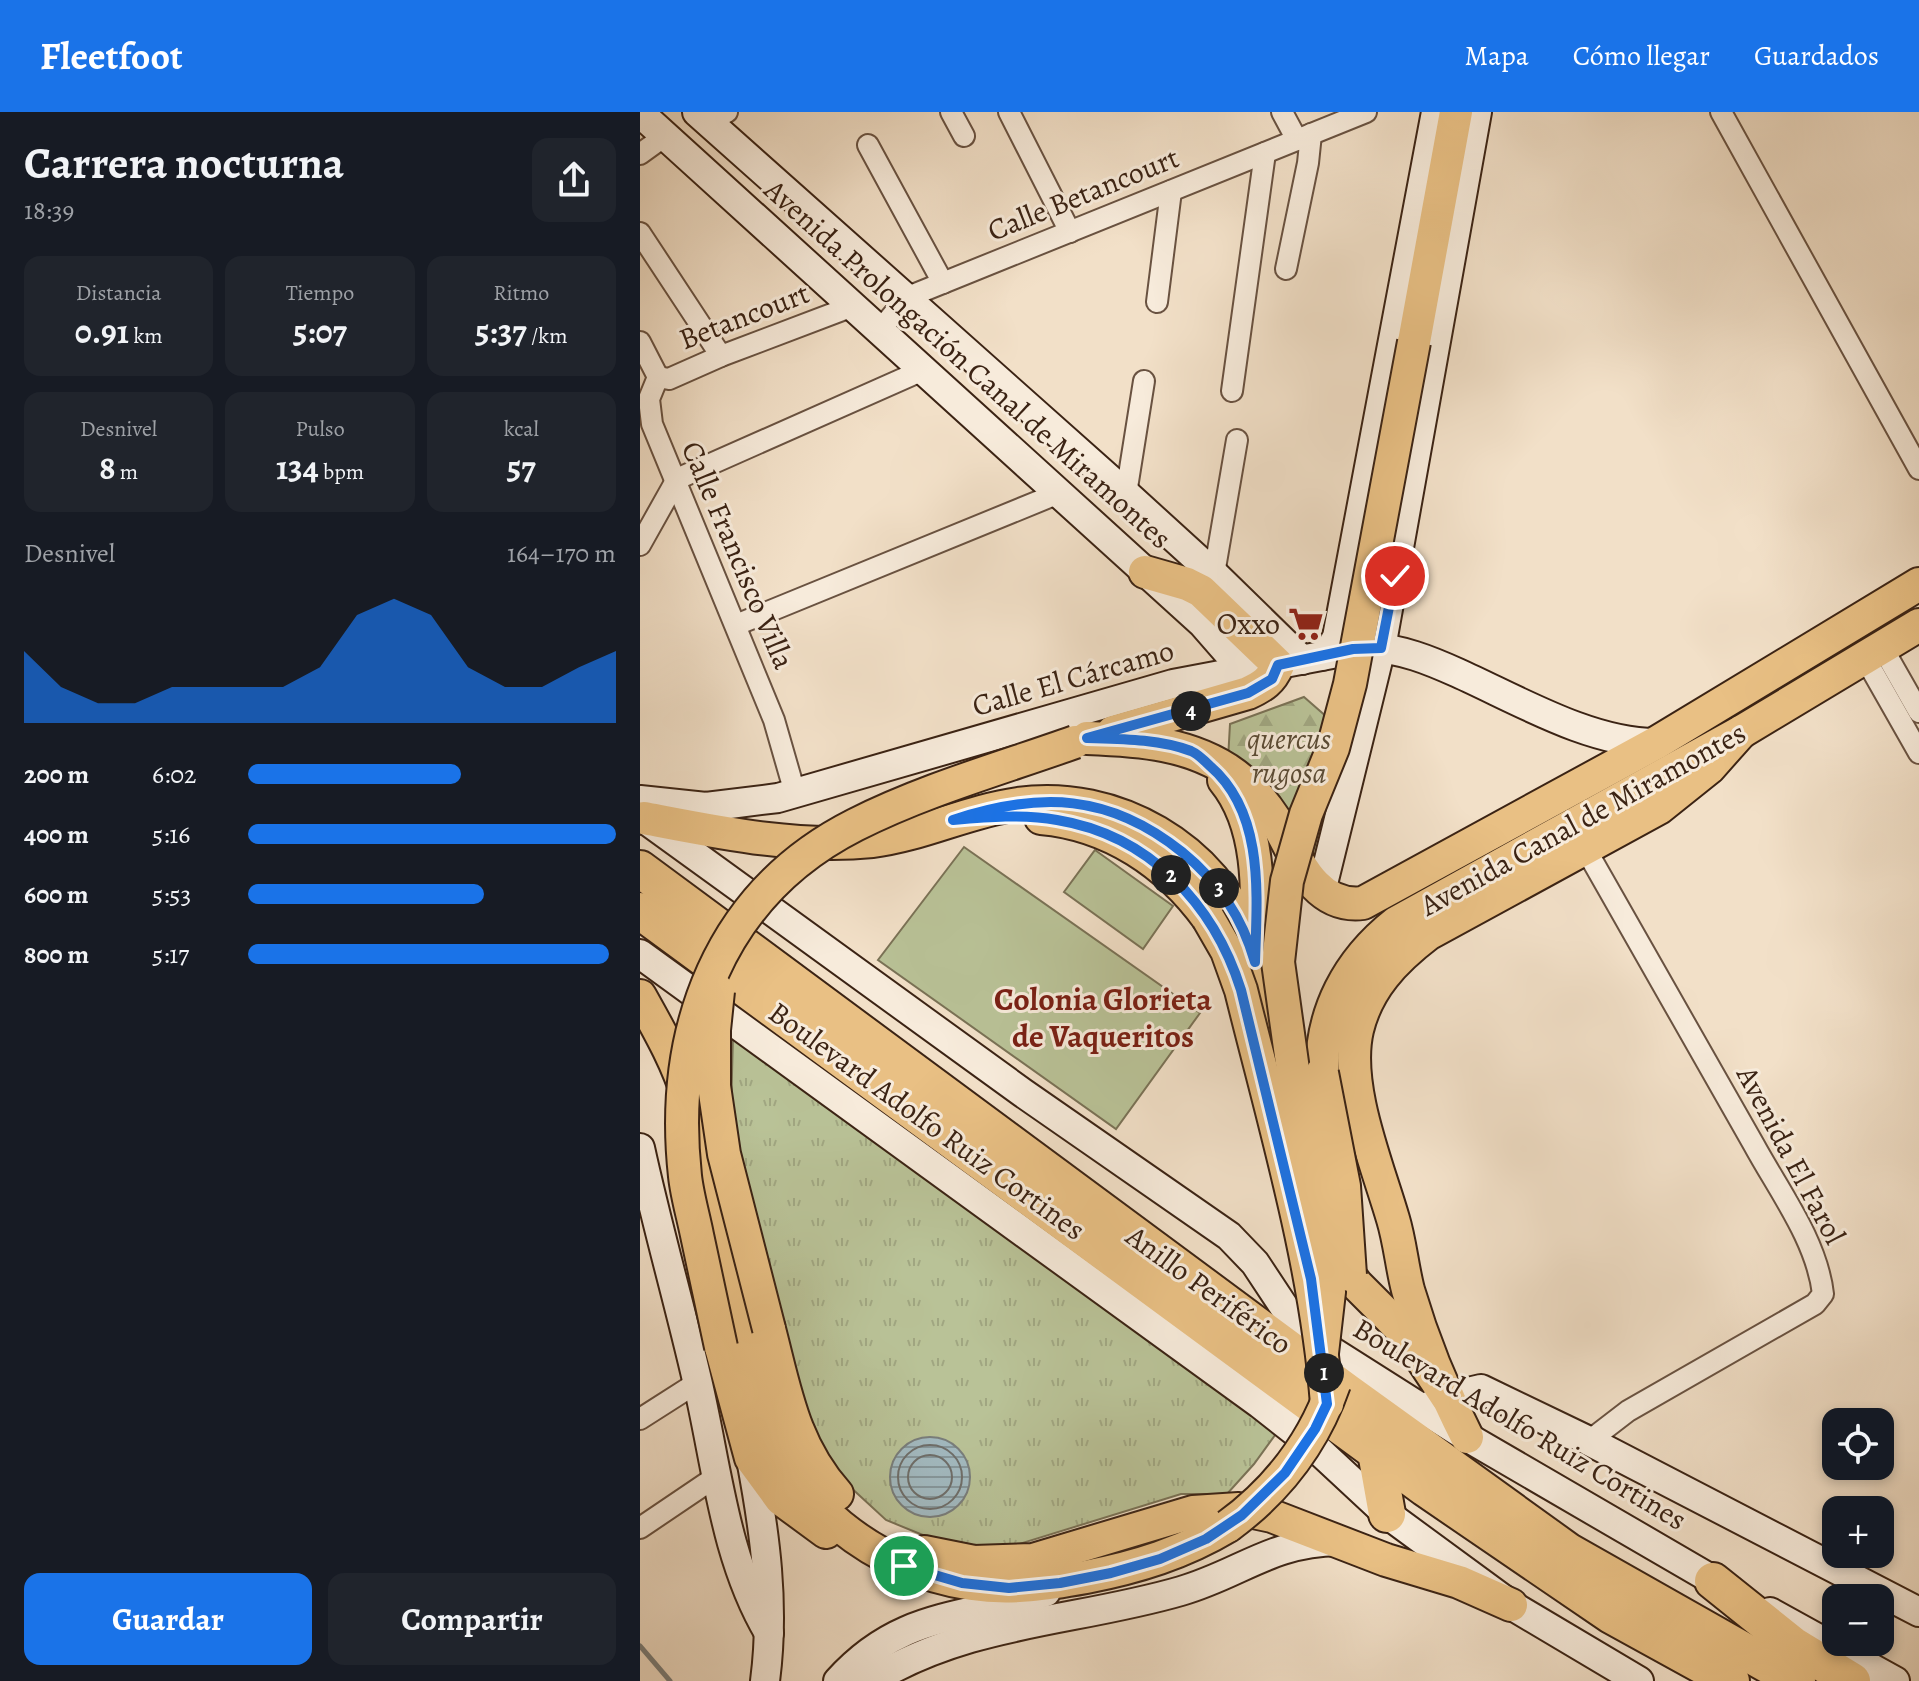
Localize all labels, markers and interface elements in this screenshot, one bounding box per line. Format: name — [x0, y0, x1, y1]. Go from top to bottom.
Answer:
text: Fleetfoot — [40, 30, 183, 82]
text: Mapa — [1465, 37, 1529, 75]
text: Cómo llegar — [1573, 37, 1710, 75]
text: Guardados — [1754, 37, 1879, 75]
text: Carrera nocturna — [24, 133, 344, 193]
street label: Calle Betancourt — [981, 137, 1185, 251]
button: share — [532, 138, 616, 222]
street label: Avenida Prolongación Canal de Miramontes — [755, 170, 1180, 558]
text: 18:39 — [24, 193, 74, 228]
street label: Betancourt — [673, 273, 815, 359]
text: Distancia — [76, 278, 162, 308]
text: Tiempo — [286, 278, 354, 308]
text: Ritmo — [493, 278, 549, 308]
text: 0.91 — [75, 308, 129, 355]
text: 5:07 — [293, 308, 347, 355]
text: 5:37 — [475, 308, 527, 355]
text: km — [129, 321, 163, 351]
text: /km — [527, 321, 568, 351]
text: Desnivel — [80, 414, 157, 444]
text: Pulso — [295, 414, 345, 444]
text: kcal — [504, 414, 539, 444]
street label: Calle Francisco Villa — [672, 435, 804, 675]
text: 8 — [99, 444, 115, 491]
text: 134 — [276, 444, 319, 491]
text: 57 — [507, 444, 536, 491]
text: m — [115, 457, 138, 487]
text: bpm — [319, 457, 364, 487]
text: Desnivel — [24, 536, 115, 571]
text: 164–170 m — [507, 536, 616, 571]
pin — [1361, 542, 1429, 610]
icon: check — [1373, 554, 1417, 598]
place label: Oxxo — [1216, 604, 1280, 644]
supermarket icon: Oxxo — [1287, 605, 1325, 643]
street label: Calle El Cárcamo — [968, 630, 1178, 726]
pin: 4 — [1171, 691, 1211, 731]
text: 4 — [1186, 696, 1196, 726]
street label: Avenida Canal de Miramontes — [1412, 713, 1753, 926]
park label: quercus rugosa — [1247, 719, 1331, 793]
text: 200 m — [24, 757, 89, 792]
text: 6:02 — [152, 757, 196, 792]
text: 400 m — [24, 817, 89, 852]
text: 5:16 — [152, 817, 190, 852]
pin: 2 — [1151, 855, 1191, 895]
text: 2 — [1166, 860, 1176, 890]
pin: 3 — [1199, 868, 1239, 908]
text: 3 — [1214, 873, 1224, 903]
text: 600 m — [24, 877, 89, 912]
text: 5:53 — [152, 877, 191, 912]
text: 800 m — [24, 937, 89, 972]
text: 5:17 — [152, 937, 189, 972]
district label: Colonia Glorieta de Vaqueritos — [994, 977, 1212, 1058]
street label: Boulevard Adolfo Ruiz Cortines — [761, 993, 1093, 1249]
street label: Avenida El Farol — [1727, 1058, 1855, 1251]
street label: Anillo Periférico — [1117, 1216, 1300, 1364]
street label: Boulevard Adolfo Ruiz Cortines — [1346, 1308, 1694, 1540]
pin: 1 — [1304, 1353, 1344, 1393]
text: 1 — [1320, 1358, 1328, 1388]
map controls — [1822, 1408, 1894, 1656]
button: locate — [1822, 1408, 1894, 1480]
button: + — [1822, 1496, 1894, 1568]
pin — [870, 1532, 938, 1600]
icon: arrive — [882, 1544, 926, 1588]
button: Guardar — [24, 1573, 312, 1665]
button: Compartir — [328, 1573, 616, 1665]
button: − — [1822, 1584, 1894, 1656]

